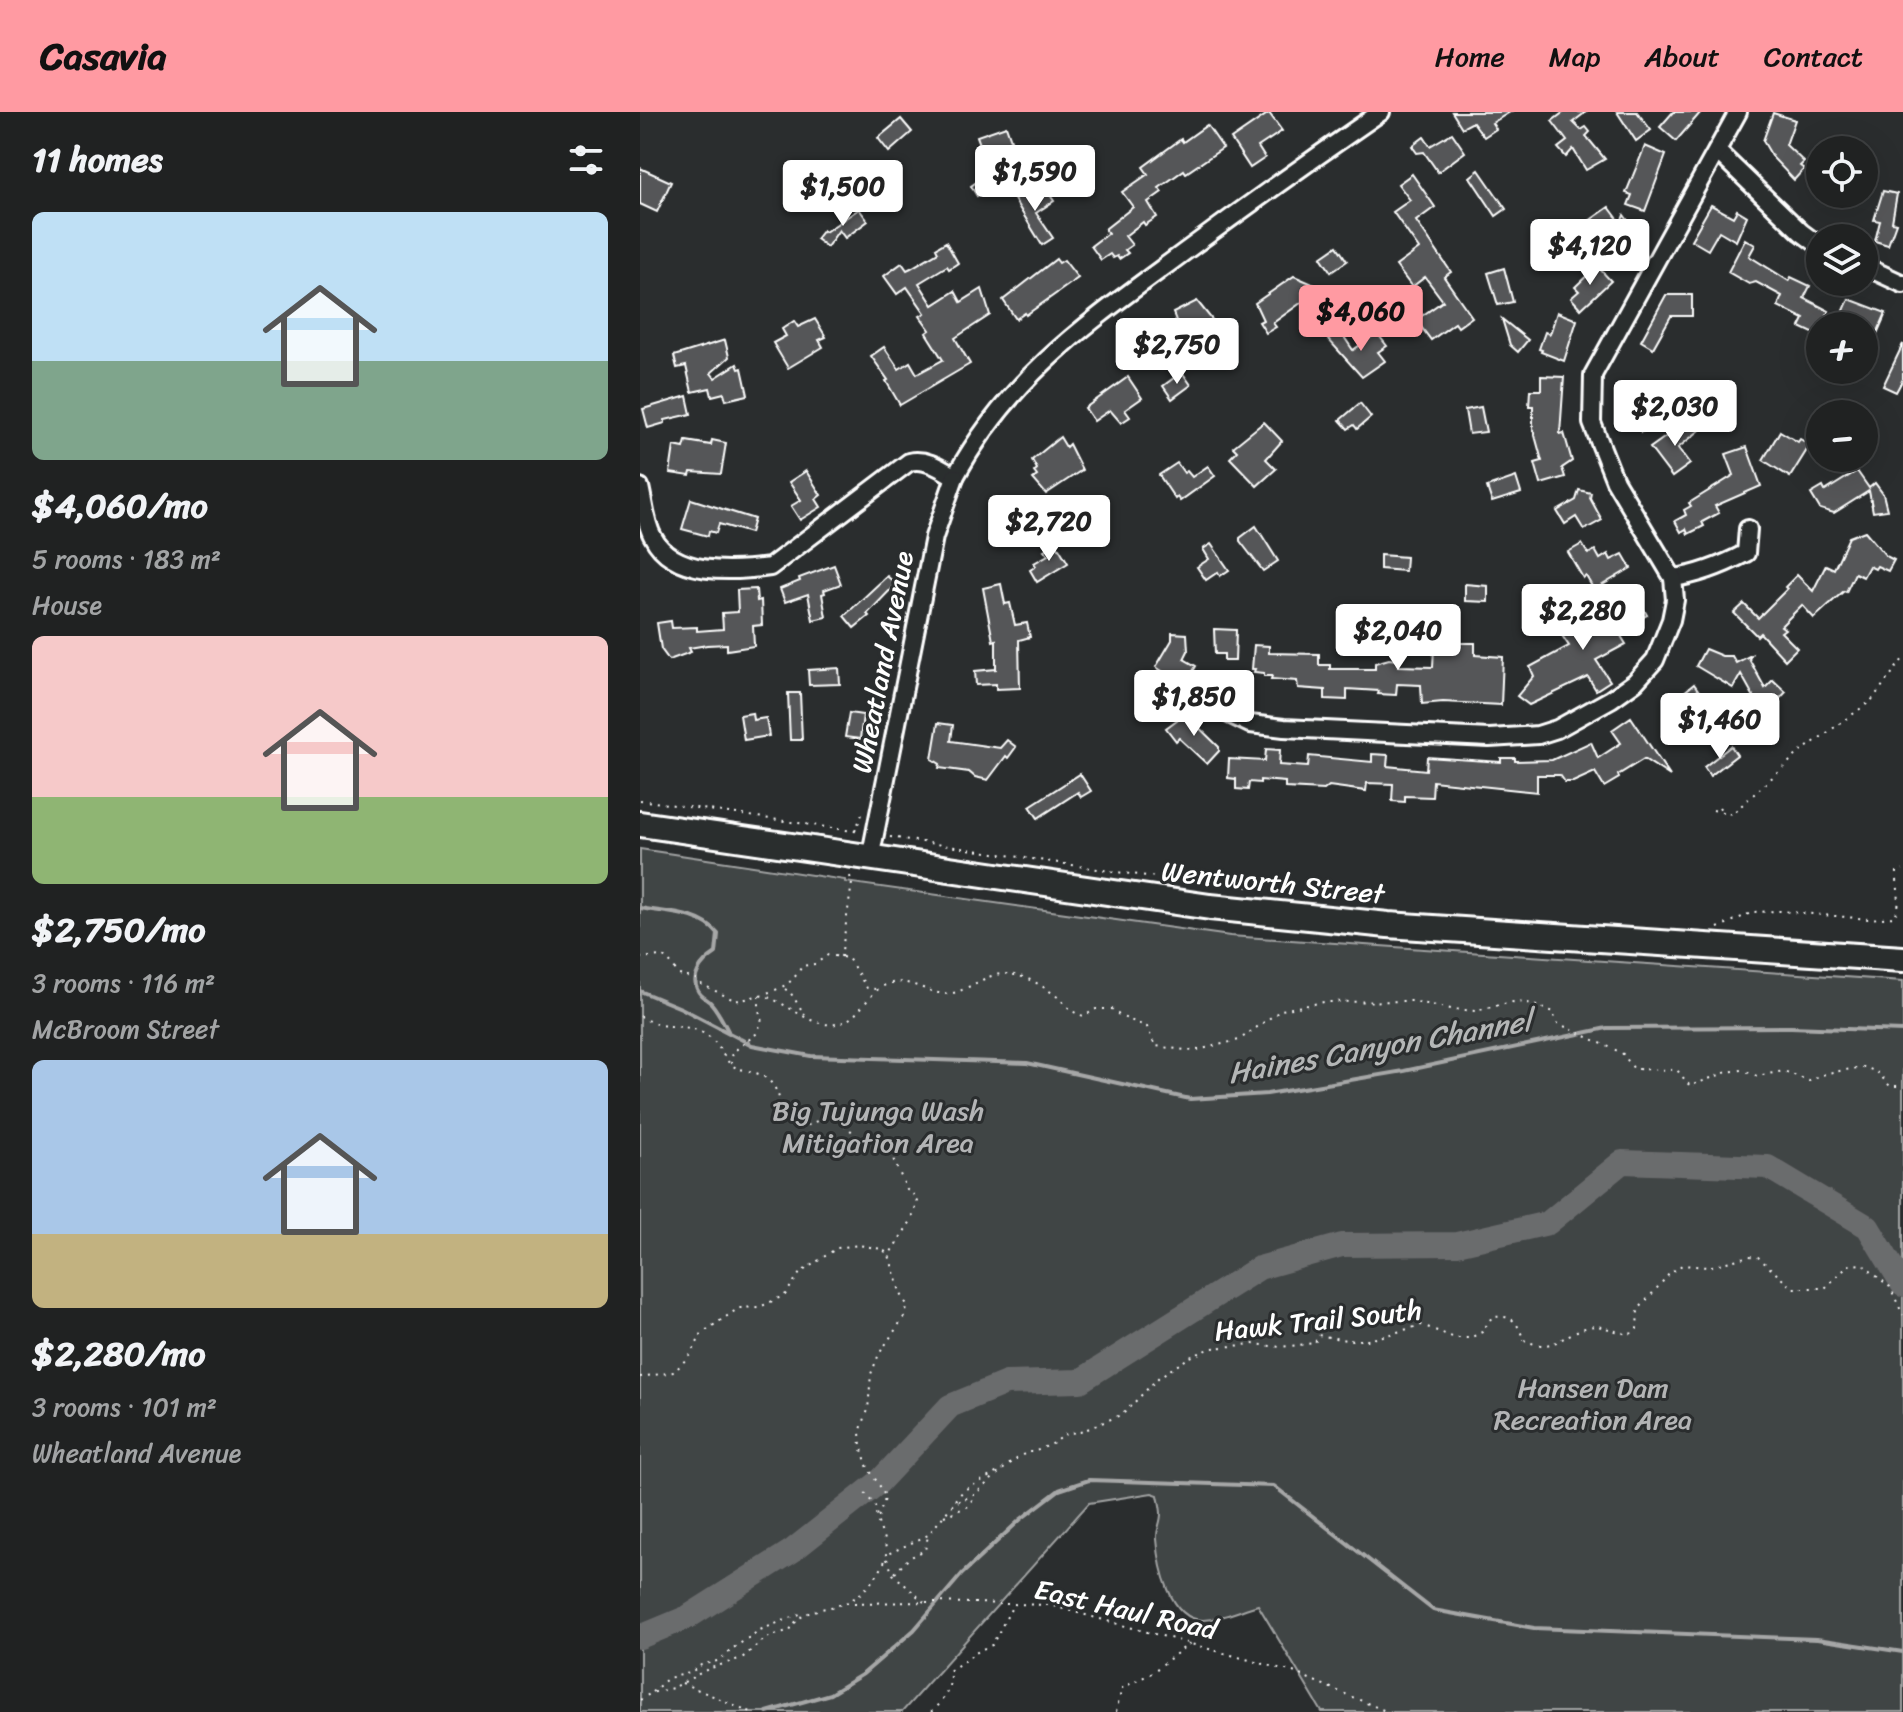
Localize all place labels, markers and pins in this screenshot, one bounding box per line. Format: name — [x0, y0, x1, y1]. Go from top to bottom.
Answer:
pin: $1,590 — [970, 145, 1100, 213]
pin: $1,500 — [778, 160, 908, 228]
pin: $4,120 — [1525, 219, 1655, 287]
pin: $4,060 — [1296, 285, 1426, 353]
pin: $2,750 — [1112, 318, 1242, 386]
pin: $2,030 — [1610, 380, 1740, 448]
pin: $2,720 — [984, 495, 1114, 563]
pin: $2,280 — [1518, 584, 1648, 652]
pin: $2,040 — [1333, 604, 1463, 672]
pin: $1,850 — [1129, 670, 1259, 738]
pin: $1,460 — [1655, 693, 1785, 761]

